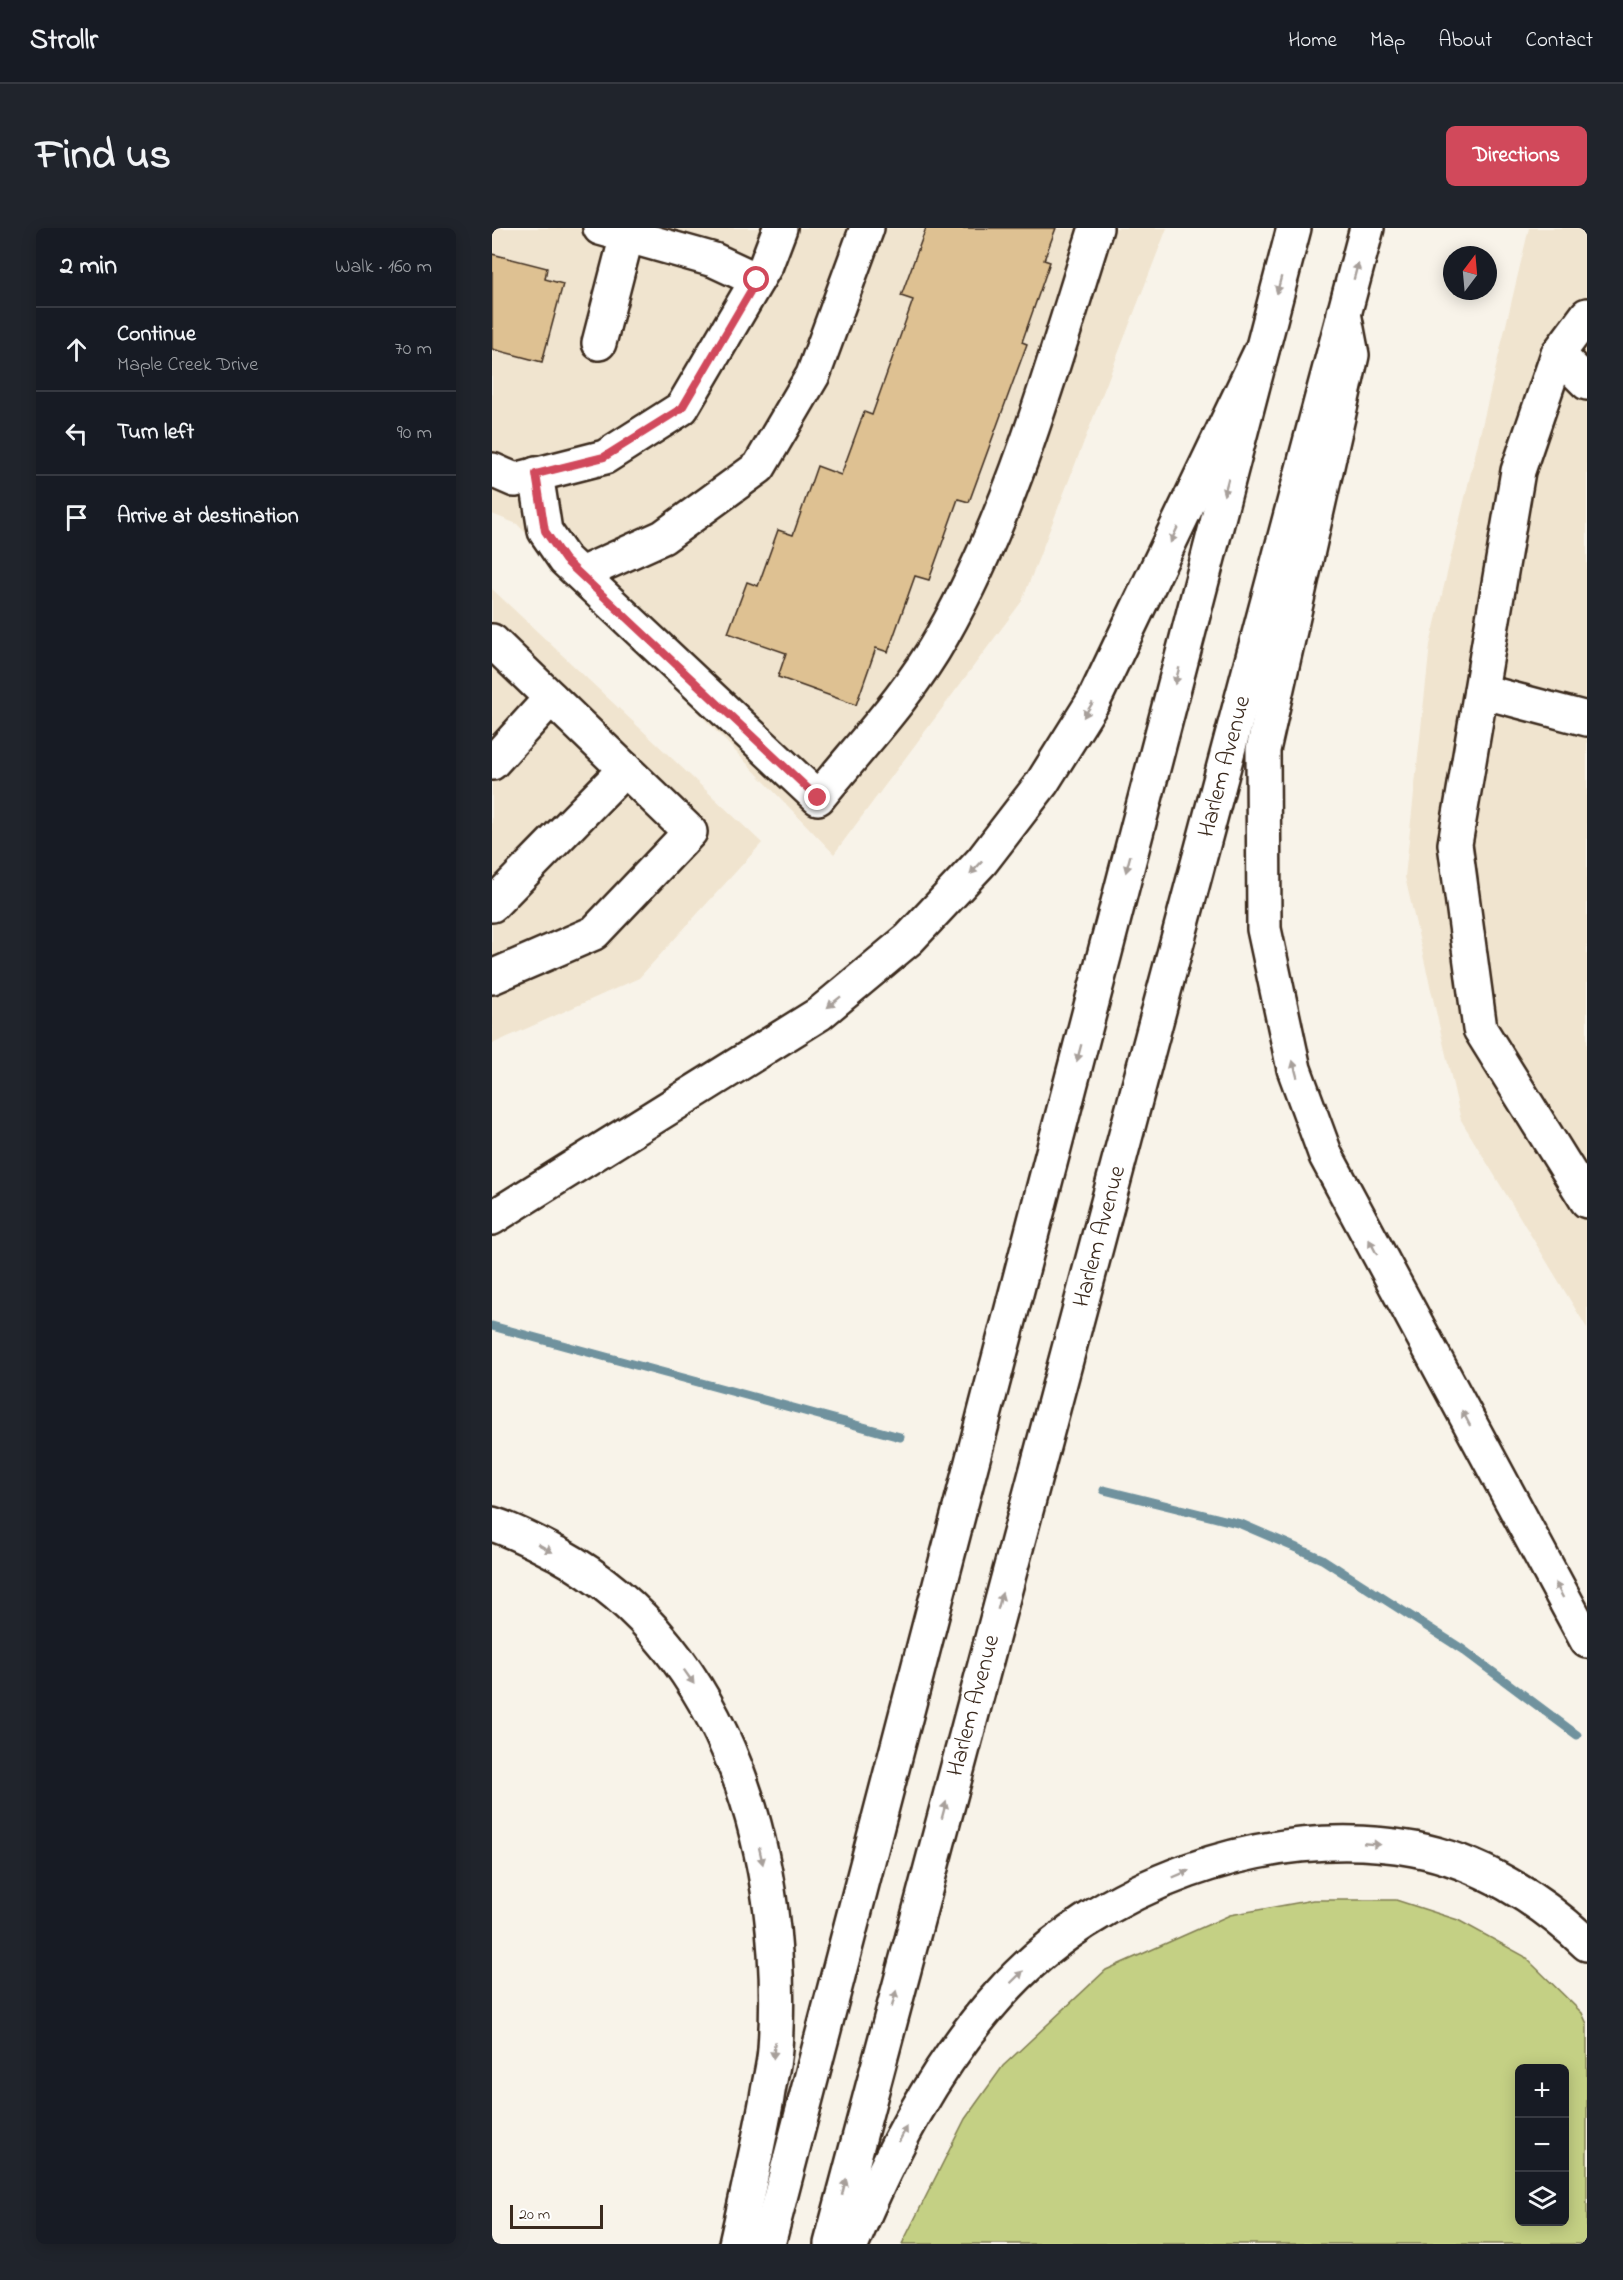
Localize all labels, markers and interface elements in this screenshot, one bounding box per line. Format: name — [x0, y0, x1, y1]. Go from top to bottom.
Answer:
text: Strollr — [30, 21, 98, 62]
text: Home — [1288, 26, 1337, 56]
text: Map — [1370, 26, 1405, 56]
text: About — [1438, 26, 1492, 56]
text: Contact — [1525, 26, 1593, 56]
text: Find us — [36, 126, 171, 187]
button: Directions — [1446, 126, 1587, 186]
north arrow — [1443, 246, 1497, 300]
text: 2 min — [60, 248, 117, 286]
text: Walk · 160 m — [335, 253, 432, 282]
one-way arrow — [1352, 261, 1361, 279]
route start — [743, 266, 769, 292]
one-way arrow — [1274, 276, 1283, 294]
text: Continue — [117, 319, 196, 351]
icon: ahead — [60, 333, 93, 366]
text: 70 m — [395, 335, 432, 364]
text: Maple Creek Drive — [117, 351, 258, 380]
icon: left — [60, 417, 93, 450]
text: Turn left — [117, 417, 194, 449]
text: 90 m — [397, 419, 432, 448]
one-way arrow — [1221, 478, 1231, 496]
icon: arrive — [60, 501, 93, 534]
text: Arrive at destination — [117, 501, 299, 533]
one-way arrow — [1169, 526, 1179, 543]
one-way arrow — [1172, 667, 1181, 685]
street label: Harlem Avenue — [1190, 692, 1261, 841]
one-way arrow — [1083, 702, 1094, 718]
route end — [804, 784, 830, 810]
one-way arrow — [1122, 855, 1132, 873]
one-way arrow — [969, 861, 983, 875]
one-way arrow — [826, 995, 842, 1008]
one-way arrow — [1073, 1044, 1083, 1062]
one-way arrow — [1289, 1060, 1299, 1078]
street label: Harlem Avenue — [1065, 1162, 1136, 1311]
one-way arrow — [1368, 1238, 1378, 1255]
one-way arrow — [1461, 1409, 1471, 1426]
one-way arrow — [537, 1543, 554, 1553]
one-way arrow — [1554, 1581, 1564, 1598]
one-way arrow — [996, 1592, 1005, 1610]
street label: Harlem Avenue — [939, 1631, 1010, 1780]
one-way arrow — [683, 1668, 695, 1684]
one-way arrow — [940, 1801, 950, 1819]
one-way arrow — [1363, 1839, 1382, 1849]
one-way arrow — [756, 1847, 766, 1865]
one-way arrow — [1172, 1869, 1190, 1878]
one-way arrow — [1010, 1970, 1024, 1984]
one-way arrow — [890, 1989, 899, 2007]
one-way arrow — [769, 2040, 779, 2059]
map controls — [1515, 2064, 1569, 2226]
button: + — [1515, 2064, 1569, 2118]
button: − — [1515, 2118, 1569, 2172]
one-way arrow — [898, 2125, 908, 2142]
button: layers — [1515, 2172, 1569, 2226]
one-way arrow — [840, 2178, 850, 2196]
scale bar — [510, 2202, 603, 2230]
text: 20 m — [519, 2203, 550, 2227]

